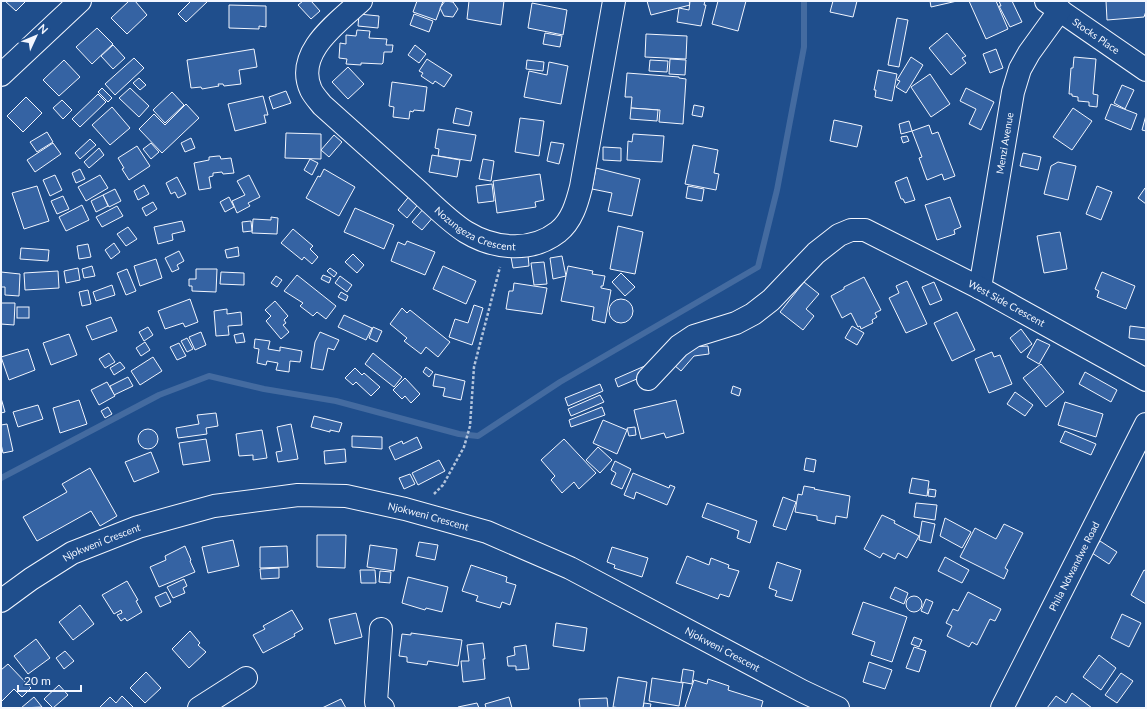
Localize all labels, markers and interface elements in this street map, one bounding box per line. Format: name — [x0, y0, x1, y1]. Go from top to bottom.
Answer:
street label: Stocks Place — [1070, 15, 1122, 56]
north arrow — [16, 16, 56, 56]
text: N — [36, 21, 51, 36]
street label: Menzi Avenue — [993, 111, 1015, 175]
street label: Nozungeza Crescent — [432, 204, 516, 252]
street label: West Side Crescent — [966, 277, 1047, 329]
street label: Njokweni Crescent — [387, 499, 470, 533]
street label: Phila Ndwandwe Road — [1046, 519, 1102, 613]
street label: Njokweni Crescent — [60, 521, 142, 564]
street label: Njokweni Crescent — [683, 624, 762, 674]
scale bar — [18, 667, 81, 693]
text: 20 m — [24, 673, 51, 688]

